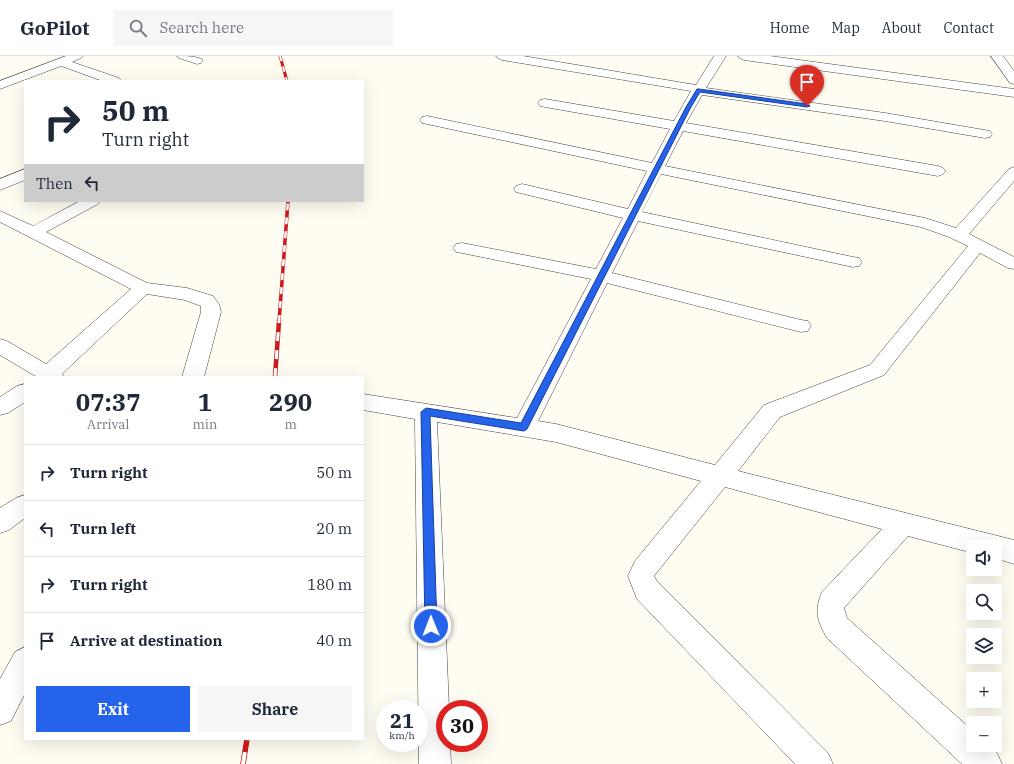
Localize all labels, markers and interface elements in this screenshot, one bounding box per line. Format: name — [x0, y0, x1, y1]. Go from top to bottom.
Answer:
search box — [113, 10, 393, 46]
text: GoPilot — [20, 16, 89, 40]
icon: search — [127, 17, 149, 39]
text: Search here — [159, 18, 244, 37]
text: Home — [770, 19, 809, 37]
text: Map — [831, 19, 860, 37]
text: About — [882, 19, 921, 37]
text: Contact — [943, 19, 994, 37]
pin — [790, 65, 824, 106]
icon: arrive — [796, 71, 818, 93]
text: 50 m — [102, 92, 169, 129]
icon: right — [36, 96, 88, 148]
text: Turn right — [102, 128, 189, 151]
icon: left — [81, 172, 103, 194]
text: Then — [36, 174, 73, 193]
text: 07:37 — [76, 386, 141, 418]
text: 1 — [198, 386, 212, 418]
text: 290 — [269, 386, 312, 418]
text: Arrival — [87, 416, 129, 433]
text: min — [192, 416, 217, 433]
text: m — [284, 416, 297, 433]
icon: right — [36, 462, 58, 484]
text: Turn right — [70, 463, 148, 482]
text: 50 m — [316, 463, 352, 482]
icon: left — [36, 518, 58, 540]
text: Turn left — [70, 519, 136, 538]
text: 20 m — [316, 519, 352, 538]
map controls — [966, 540, 1002, 752]
button: sound — [966, 540, 1002, 576]
icon: right — [36, 574, 58, 596]
text: Turn right — [70, 575, 148, 594]
text: 180 m — [307, 575, 352, 594]
button: search — [966, 584, 1002, 620]
position arrow — [410, 605, 452, 647]
button: layers — [966, 628, 1002, 664]
icon: arrive — [36, 630, 58, 652]
text: Arrive at destination — [70, 631, 222, 650]
text: 40 m — [316, 631, 352, 650]
button: + — [966, 672, 1002, 708]
button: Exit — [36, 686, 190, 732]
button: Share — [198, 686, 352, 732]
speed limit sign: 30 — [436, 700, 488, 752]
text: 21 — [390, 707, 414, 734]
button: − — [966, 716, 1002, 752]
text: km/h — [389, 729, 415, 742]

